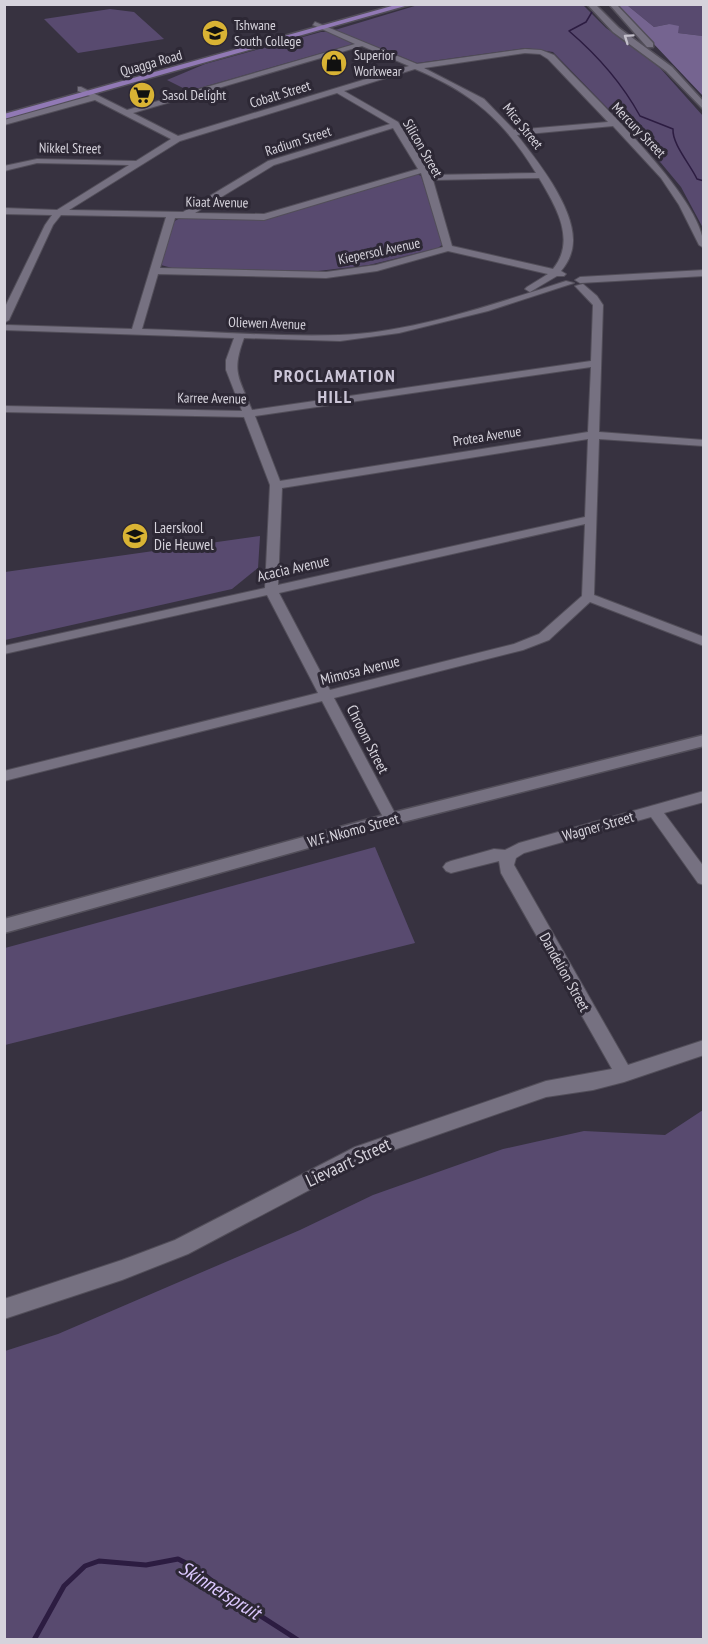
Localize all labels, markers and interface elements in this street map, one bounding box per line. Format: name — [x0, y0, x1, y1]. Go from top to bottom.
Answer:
place label: Tshwane South College — [234, 16, 301, 50]
school or university icon: Tshwane South College — [200, 18, 230, 48]
one-way arrow — [624, 34, 635, 45]
street label: Quagga Road — [118, 46, 184, 80]
place label: Superior Workwear — [354, 46, 402, 80]
shop icon: Superior Workwear — [319, 48, 349, 78]
street label: Cobalt Street — [247, 76, 313, 112]
supermarket icon: Sasol Delight — [127, 80, 157, 110]
place label: Sasol Delight — [162, 86, 226, 104]
street label: Mercury Street — [608, 98, 670, 162]
street label: Mica Street — [499, 99, 547, 153]
street label: Silicon Street — [399, 116, 447, 180]
street label: Radium Street — [263, 122, 334, 160]
street label: Nikkel Street — [39, 138, 101, 158]
street label: Kiaat Avenue — [185, 192, 249, 212]
street label: Kiepersol Avenue — [336, 233, 422, 268]
street label: Oliewen Avenue — [228, 313, 306, 333]
district label: PROCLAMATION HILL — [274, 364, 396, 408]
street label: Karree Avenue — [177, 388, 247, 408]
street label: Protea Avenue — [452, 422, 523, 450]
place label: Laerskool Die Heuwel — [154, 518, 214, 554]
school or university icon: Laerskool Die Heuwel — [120, 521, 150, 551]
street label: Acacia Avenue — [255, 550, 331, 586]
street label: Mimosa Avenue — [318, 651, 402, 689]
street label: Chroom Street — [343, 701, 393, 777]
street label: Wagner Street — [560, 807, 636, 845]
street label: W.F. Nkomo Street — [305, 809, 401, 851]
street label: Dandelion Street — [536, 929, 594, 1015]
street label: Lievaart Street — [302, 1132, 394, 1192]
water label: Skinnerspruit — [174, 1555, 268, 1627]

